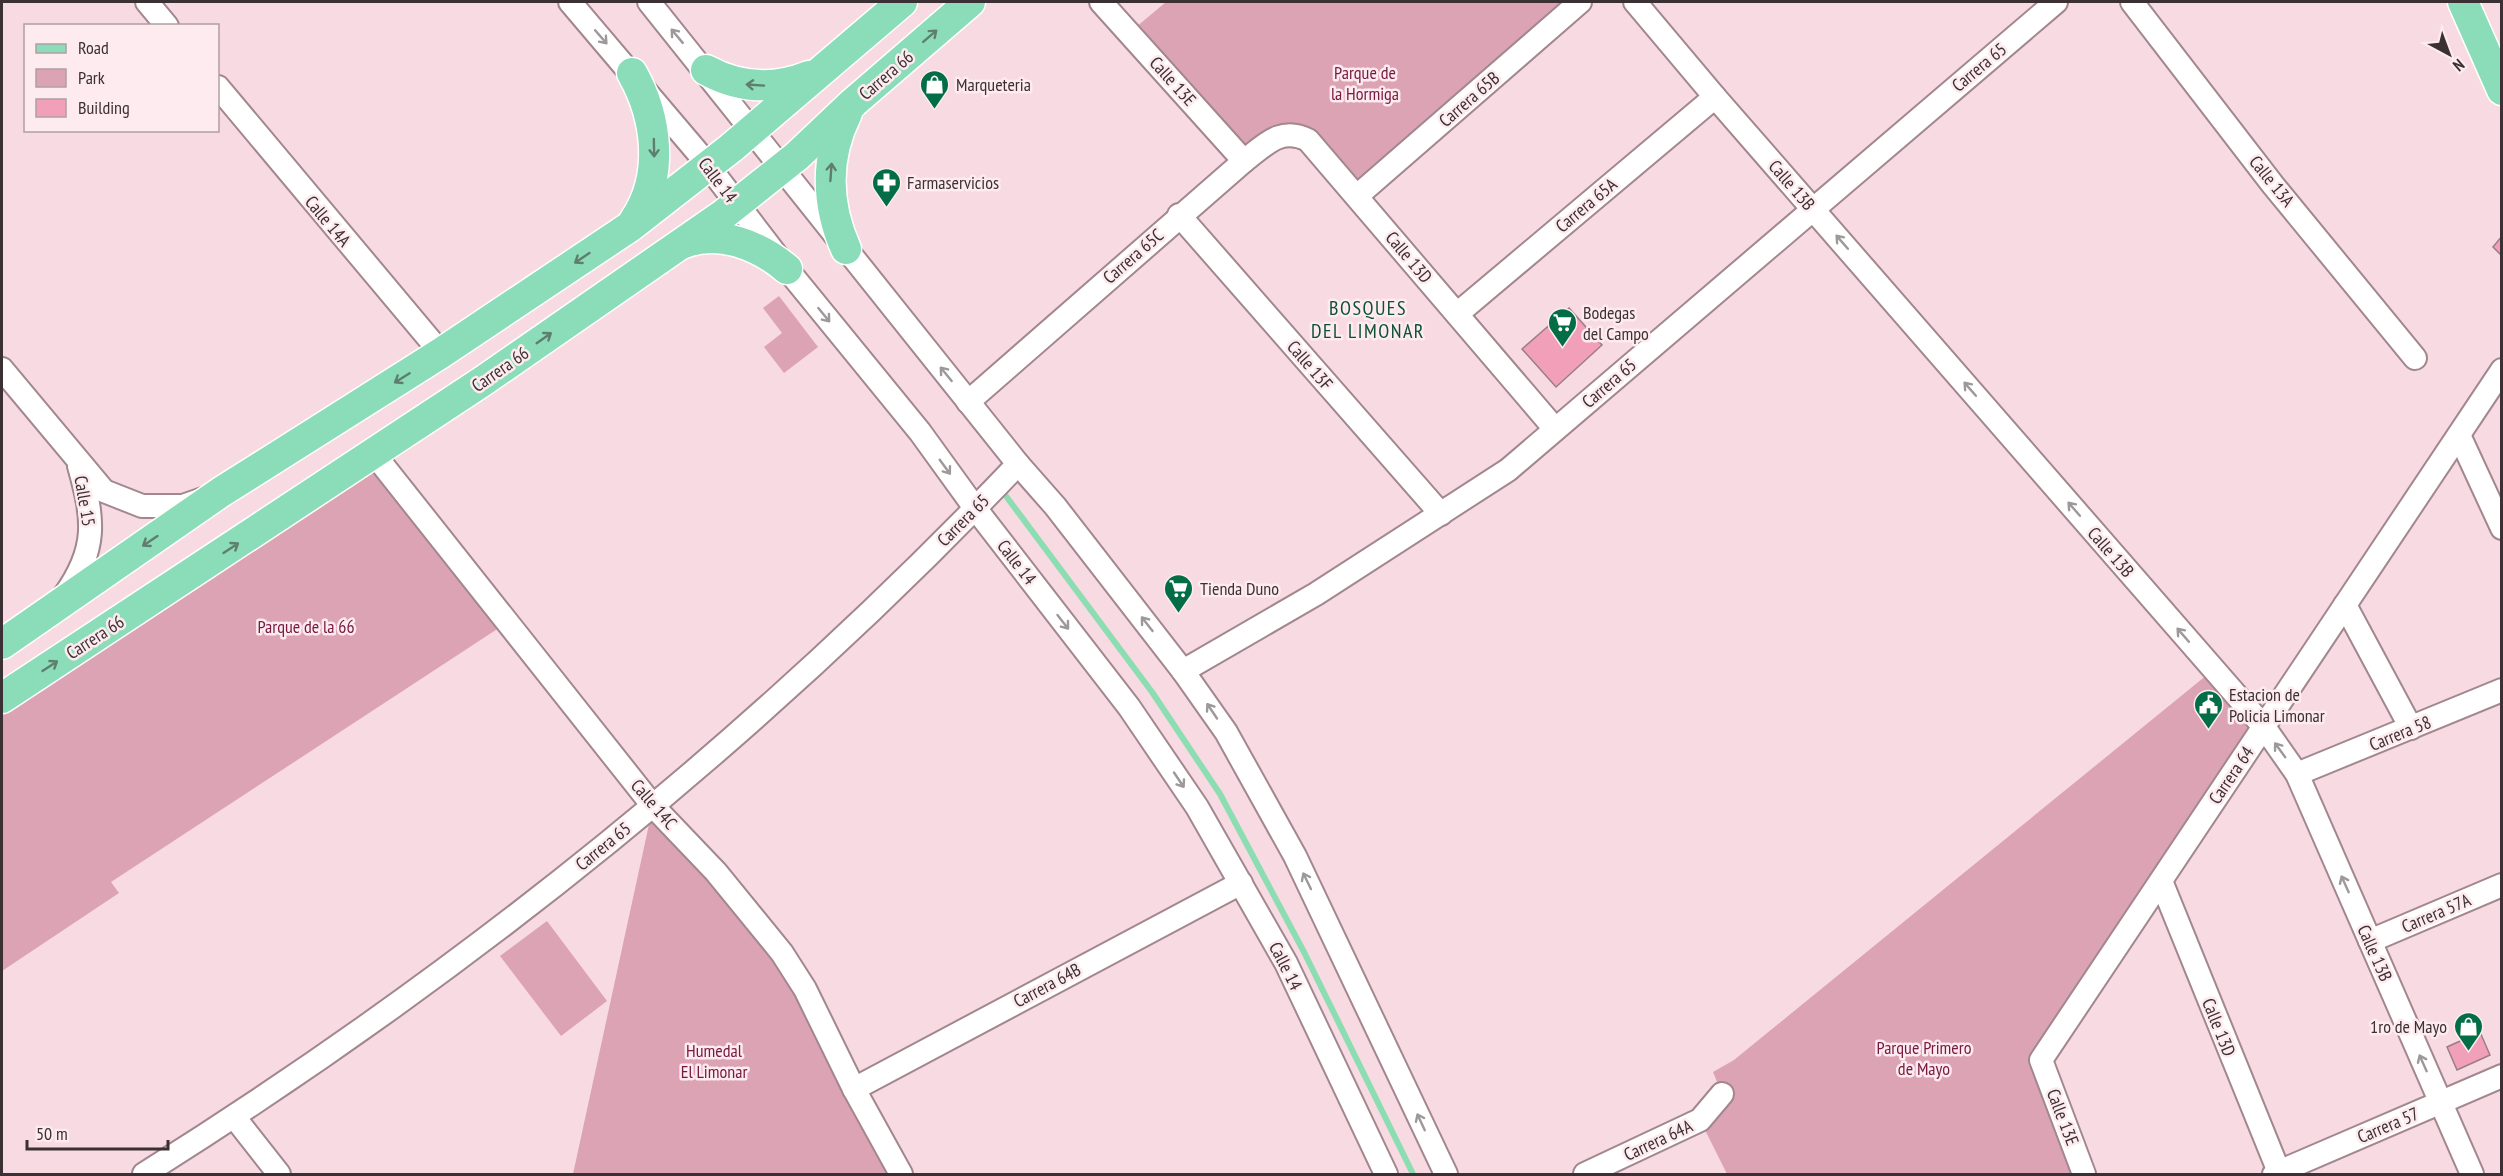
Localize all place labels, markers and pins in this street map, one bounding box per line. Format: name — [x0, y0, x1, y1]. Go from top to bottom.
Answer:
shop icon: Marqueteria — [919, 68, 951, 110]
place label: Marqueteria — [956, 73, 1031, 96]
pharmacy icon: Farmaservicios — [870, 166, 902, 208]
place label: Farmaservicios — [907, 171, 999, 194]
place label: Bodegas del Campo — [1583, 301, 1649, 345]
supermarket icon: Bodegas del Campo — [1546, 306, 1578, 348]
supermarket icon: Tienda Duno — [1163, 572, 1195, 614]
place label: Tienda Duno — [1200, 577, 1279, 600]
place label: Estacion de Policia Limonar — [2229, 683, 2325, 727]
public building icon: Estacion de Policia Limonar — [2192, 688, 2224, 730]
shop icon: 1ro de Mayo — [2452, 1010, 2484, 1052]
place label: 1ro de Mayo — [2370, 1015, 2447, 1038]

